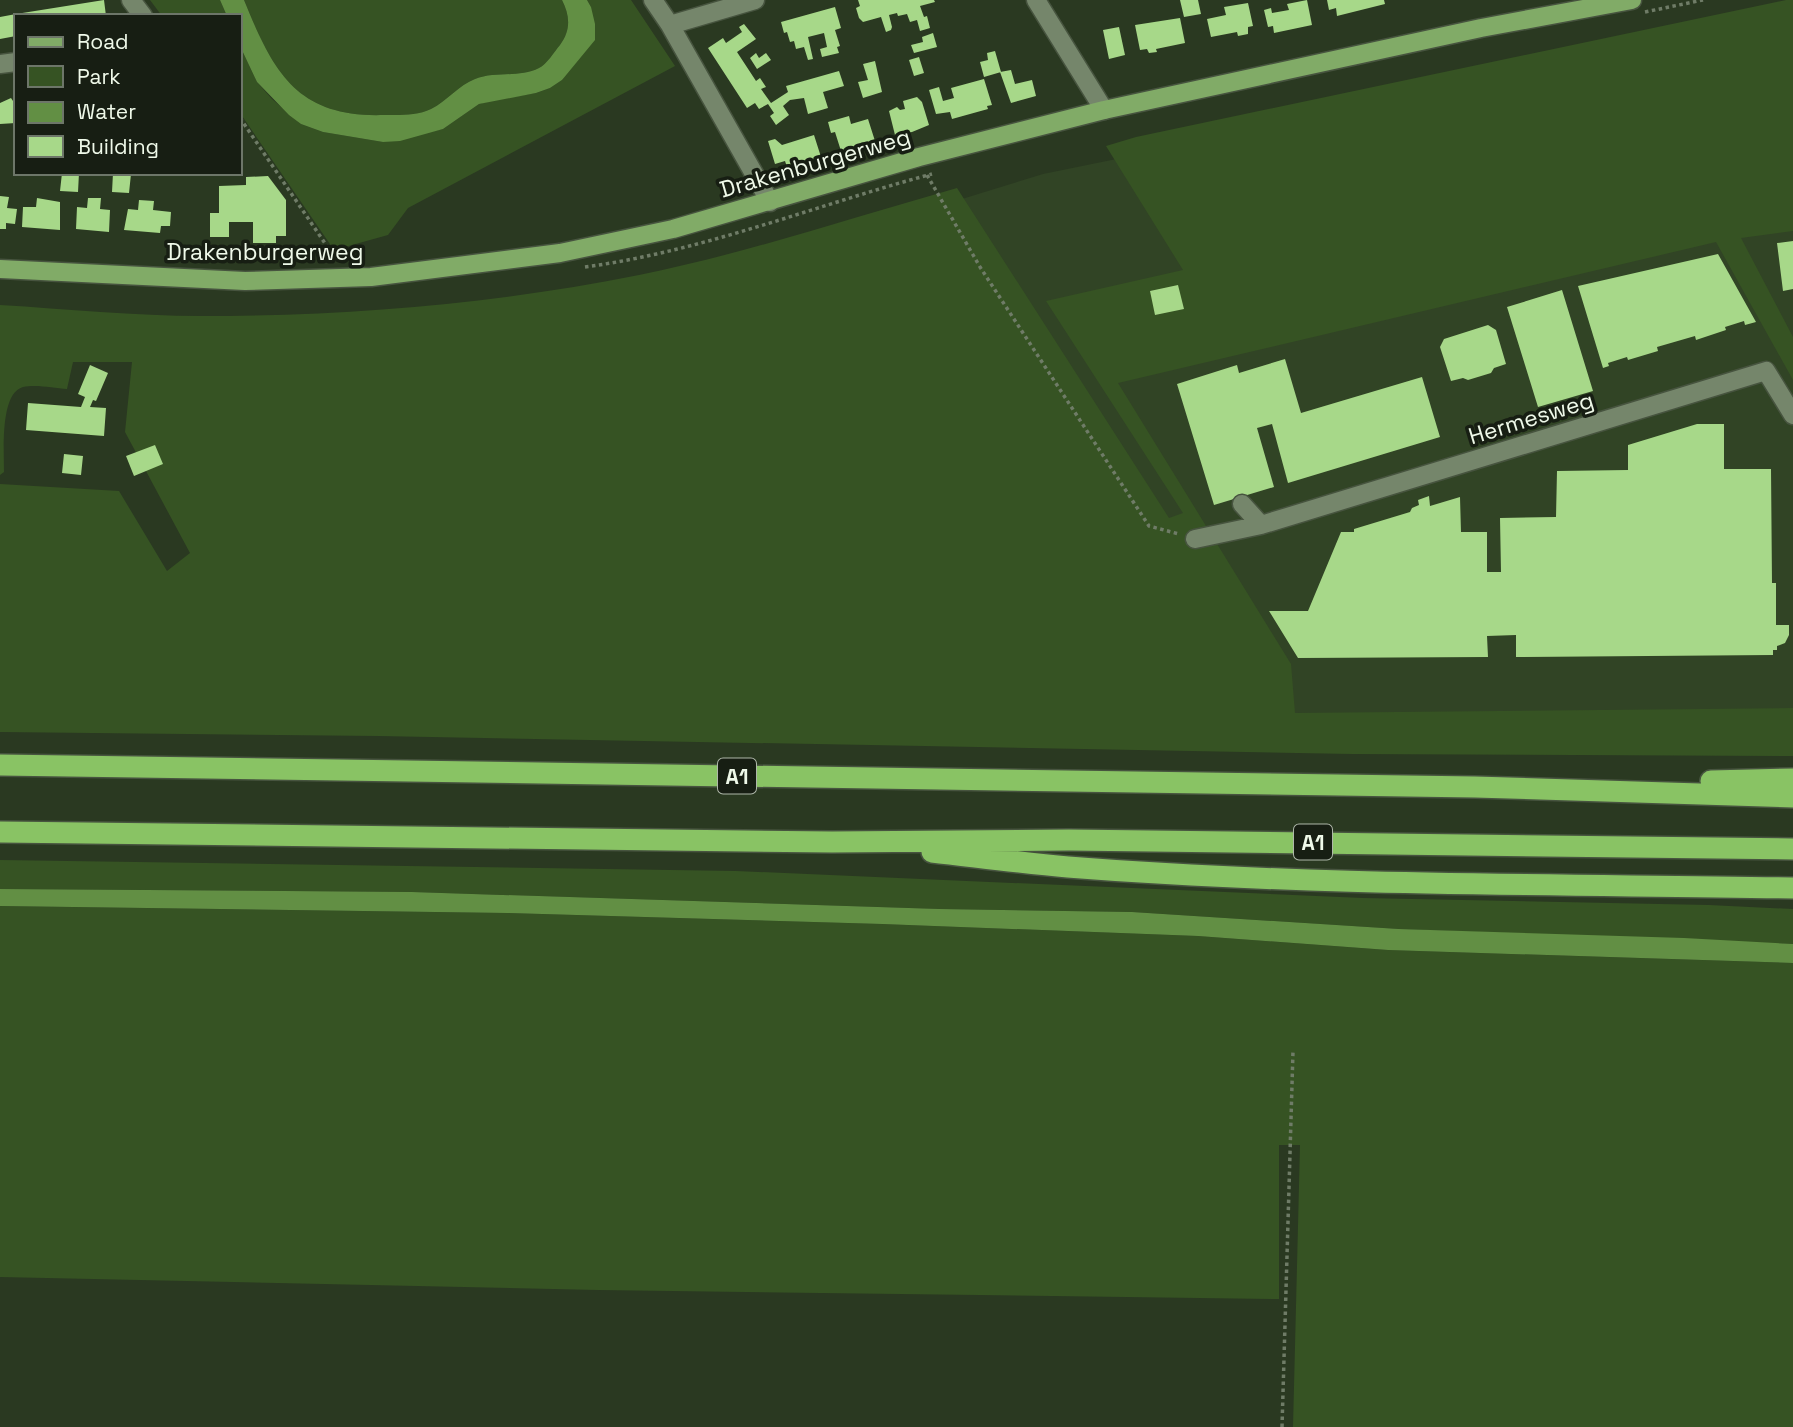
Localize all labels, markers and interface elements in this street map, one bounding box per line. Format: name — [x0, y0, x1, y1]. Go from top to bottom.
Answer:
legend — [14, 14, 242, 175]
text: Road — [77, 28, 129, 55]
text: Park — [77, 63, 121, 90]
text: Water — [77, 98, 136, 125]
street label: Drakenburgerweg — [716, 121, 914, 205]
text: Building — [77, 133, 159, 160]
street label: Drakenburgerweg — [166, 237, 364, 267]
street label: Hermesweg — [1465, 385, 1597, 451]
road number: A1 — [718, 758, 756, 794]
road number: A1 — [1294, 824, 1332, 860]

